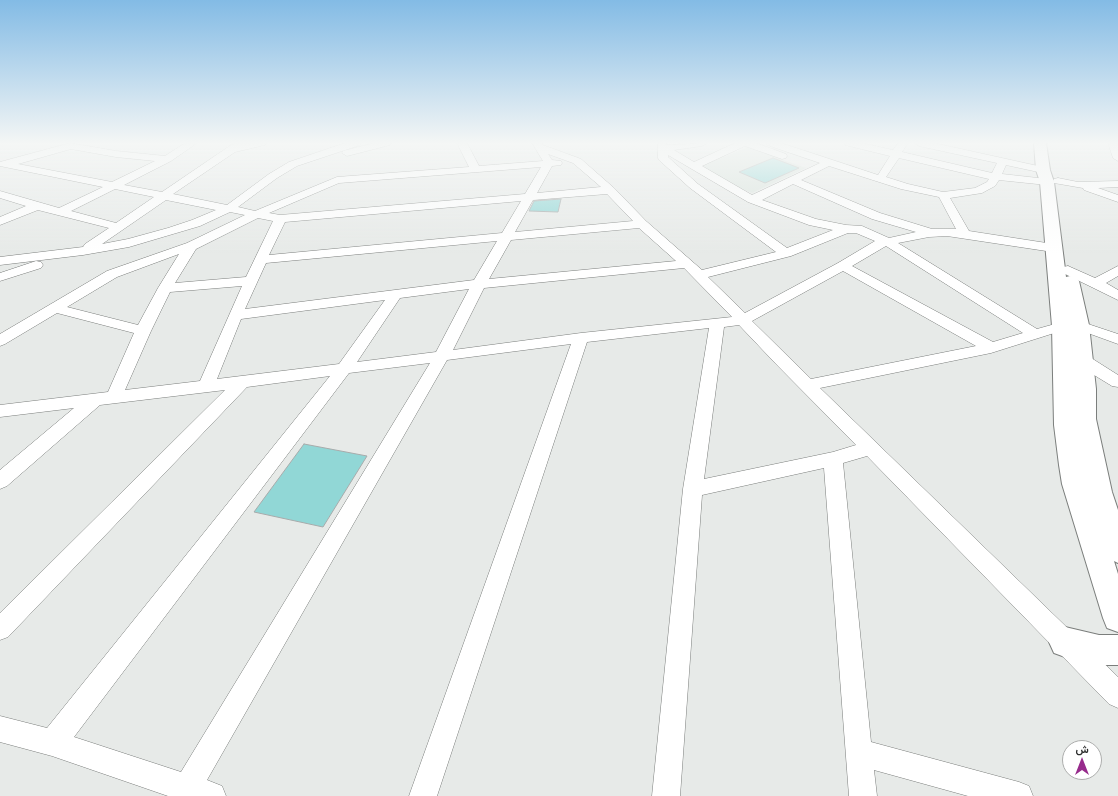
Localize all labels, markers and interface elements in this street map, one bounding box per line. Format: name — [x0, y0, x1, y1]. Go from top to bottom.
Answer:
north arrow — [1062, 740, 1102, 780]
text: ش — [1075, 742, 1089, 756]

